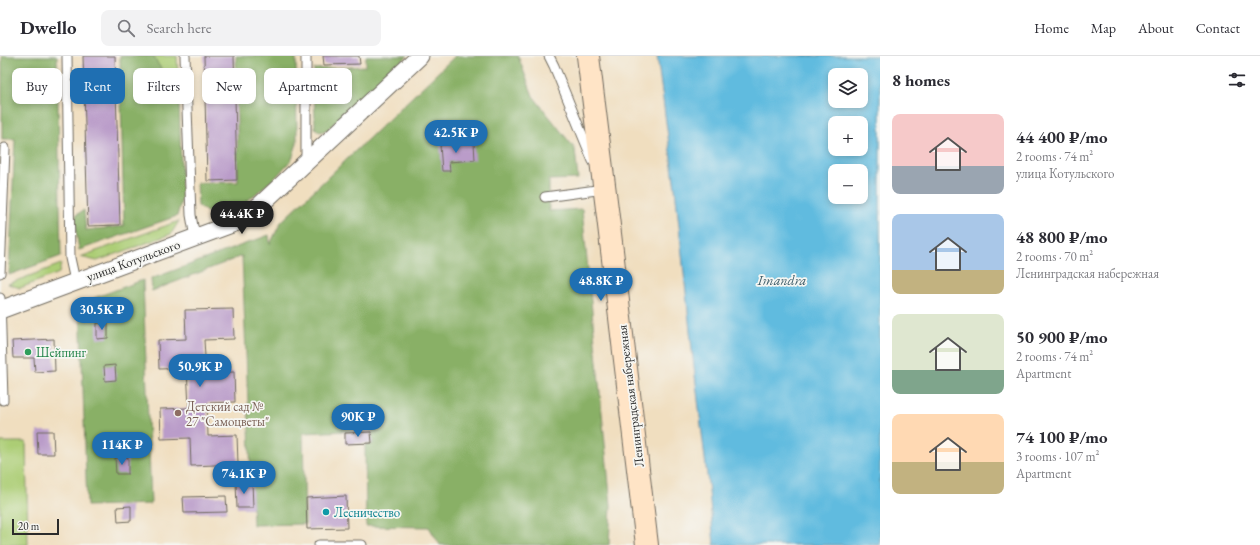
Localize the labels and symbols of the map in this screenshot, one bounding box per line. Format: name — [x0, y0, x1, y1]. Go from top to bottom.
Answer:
pin: 42.5K ₽ — [419, 120, 493, 154]
pin: 44.4K ₽ — [205, 201, 279, 235]
street label: улица Котульского — [84, 236, 182, 285]
pin: 48.8K ₽ — [564, 268, 638, 302]
water label: Imandra — [757, 271, 807, 289]
pin: 30.5K ₽ — [65, 297, 139, 331]
street label: Ленинградская набережная — [613, 324, 648, 468]
place label: Шейпинг — [36, 344, 87, 361]
marker: Шейпинг — [23, 347, 33, 357]
pin: 50.9K ₽ — [163, 354, 237, 388]
place label: Детский сад № 27 "Самоцветы" — [186, 398, 269, 430]
pin: 90K ₽ — [330, 404, 386, 438]
marker: Детский сад № 27 "Самоцветы" — [173, 408, 183, 418]
pin: 114K ₽ — [89, 432, 155, 466]
pin: 74.1K ₽ — [207, 461, 281, 495]
place label: Лесничество — [334, 504, 400, 521]
marker: Лесничество — [321, 507, 331, 517]
scale bar — [12, 517, 59, 536]

